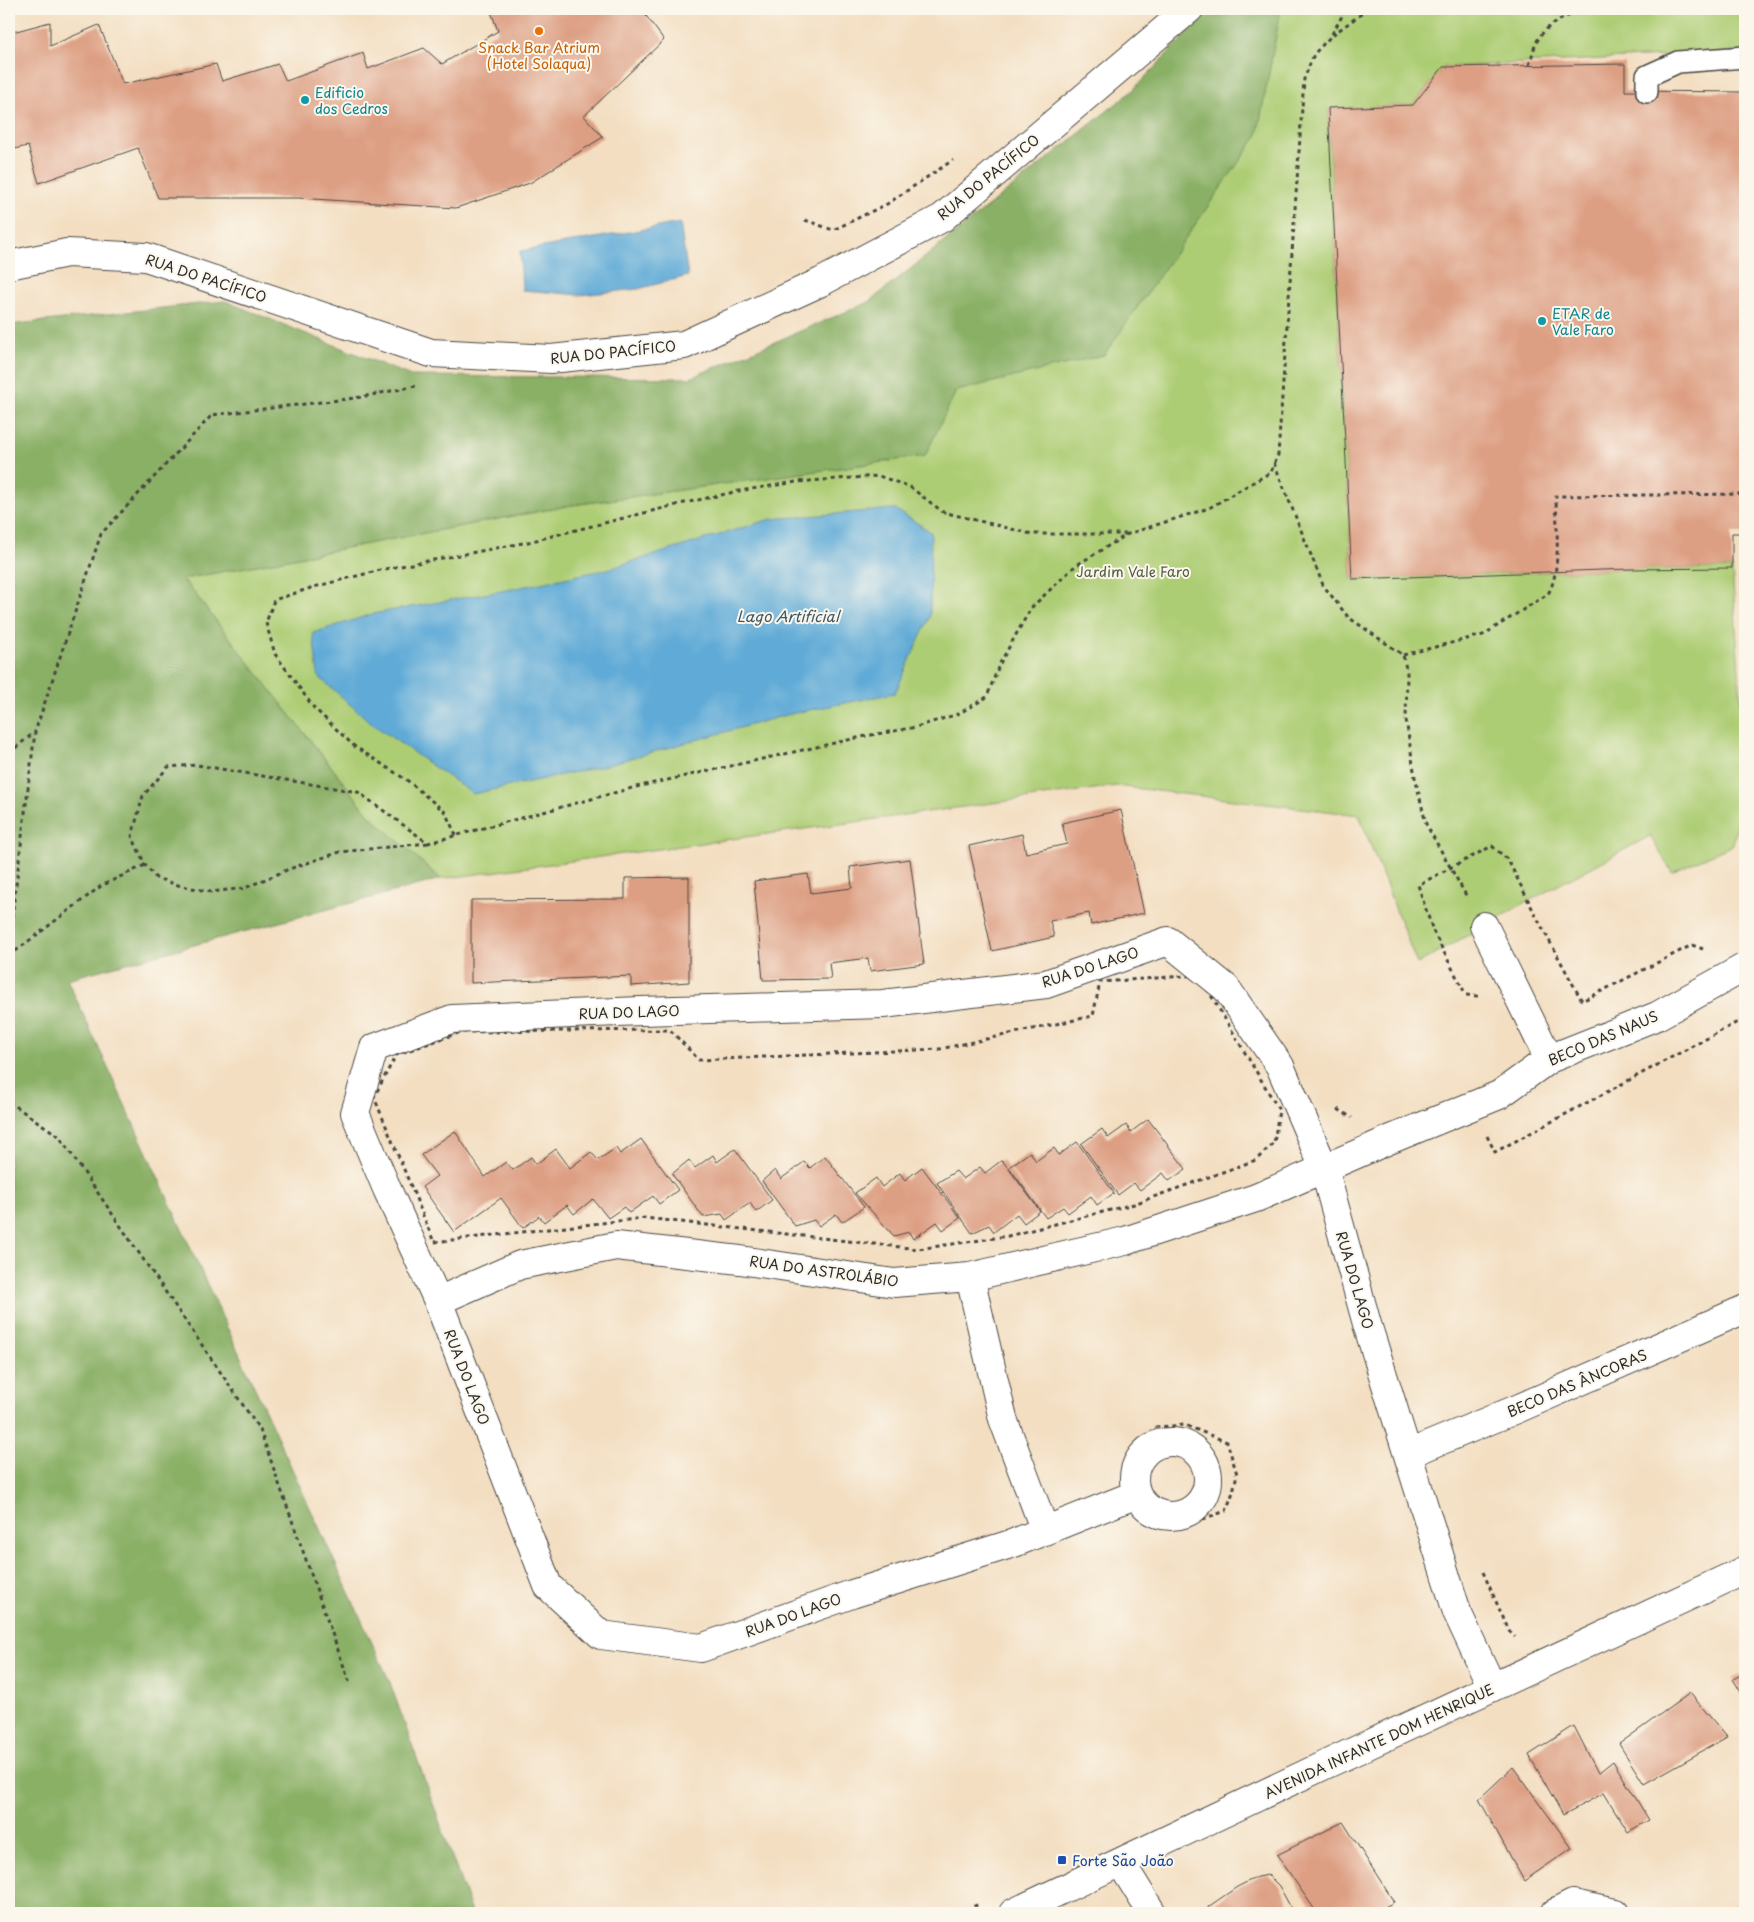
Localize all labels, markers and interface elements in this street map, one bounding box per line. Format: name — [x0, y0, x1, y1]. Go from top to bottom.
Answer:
marker: Snack Bar Atrium (Hotel Solaqua) — [533, 25, 545, 37]
place label: Snack Bar Atrium (Hotel Solaqua) — [478, 37, 600, 74]
place label: Edificio dos Cedros — [315, 82, 388, 119]
marker: Edificio dos Cedros — [299, 94, 311, 106]
street label: RUA DO PACÍFICO — [932, 129, 1044, 225]
street label: RUA DO PACÍFICO — [143, 248, 269, 308]
place label: ETAR de Vale Faro — [1552, 303, 1614, 340]
marker: ETAR de Vale Faro — [1536, 315, 1548, 327]
street label: RUA DO PACÍFICO — [549, 335, 677, 369]
park label: Jardim Vale Faro — [1076, 561, 1190, 582]
water label: Lago Artificial — [737, 604, 842, 627]
street label: RUA DO LAGO — [1039, 941, 1141, 993]
street label: RUA DO LAGO — [578, 1000, 680, 1024]
street label: BECO DAS NAUS — [1545, 1005, 1661, 1071]
street label: RUA DO LAGO — [1331, 1229, 1379, 1331]
street label: RUA DO ASTROLÁBIO — [748, 1250, 900, 1292]
street label: RUA DO LAGO — [439, 1326, 495, 1428]
street label: BECO DAS ÂNCORAS — [1504, 1344, 1650, 1422]
street label: RUA DO LAGO — [742, 1588, 844, 1642]
street label: AVENIDA INFANTE DOM HENRIQUE — [1261, 1678, 1497, 1804]
place label: Forte São João — [1072, 1850, 1174, 1871]
marker: Forte São João — [1056, 1854, 1068, 1866]

